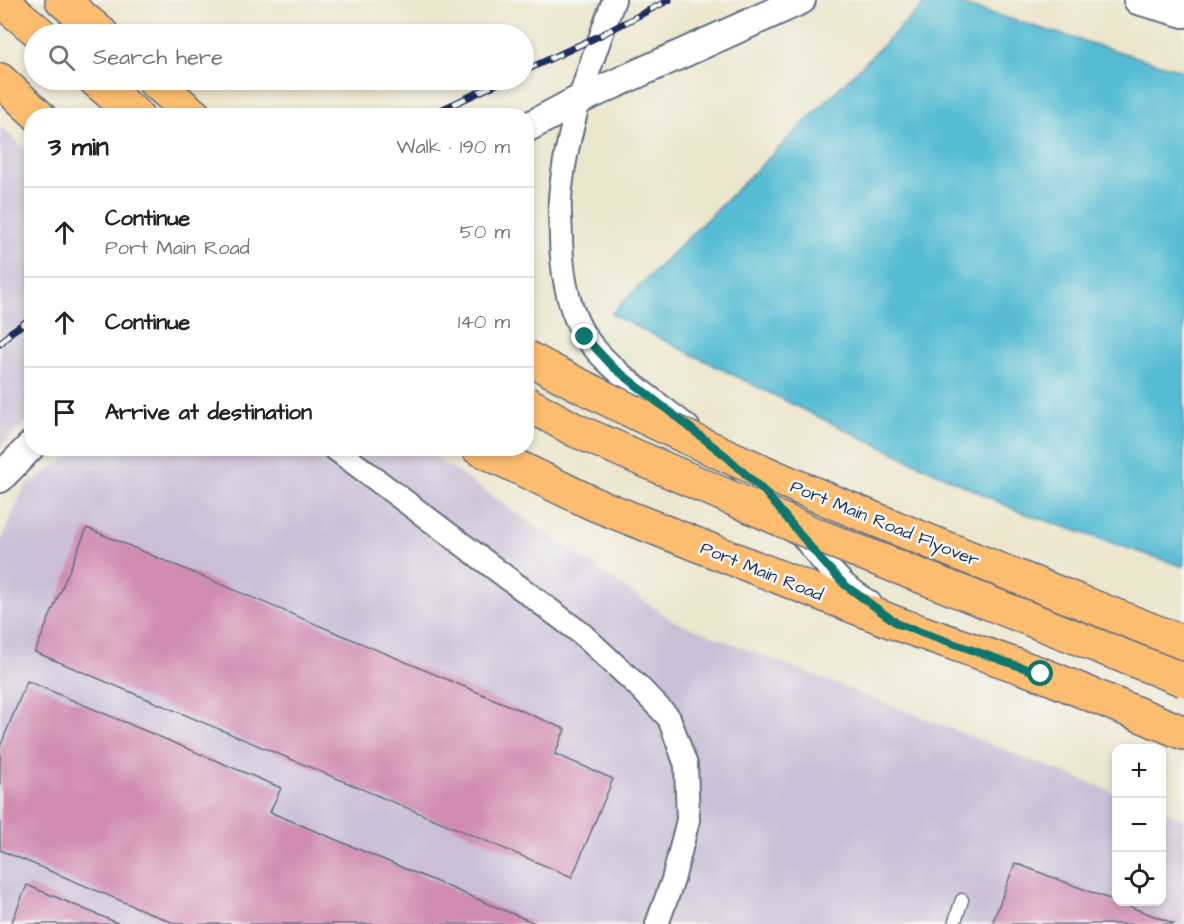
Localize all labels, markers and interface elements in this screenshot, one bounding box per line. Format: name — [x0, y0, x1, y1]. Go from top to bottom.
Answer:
search box — [24, 24, 534, 90]
icon: search — [45, 41, 78, 74]
text: Search here — [93, 42, 223, 73]
text: 3 min — [48, 129, 109, 165]
text: Walk · 190 m — [397, 133, 510, 161]
text: Continue — [105, 203, 190, 234]
icon: ahead — [48, 216, 81, 249]
text: 50 m — [460, 218, 510, 246]
text: Port Main Road — [105, 234, 250, 262]
icon: ahead — [48, 306, 81, 339]
text: Continue — [105, 307, 190, 338]
text: 140 m — [458, 308, 510, 336]
route end — [571, 323, 597, 349]
icon: arrive — [48, 396, 81, 429]
text: Arrive at destination — [105, 397, 312, 428]
street label: Port Main Road Flyover — [786, 474, 983, 574]
street label: Port Main Road — [697, 535, 827, 607]
route start — [1027, 660, 1053, 686]
map controls — [1112, 744, 1166, 906]
button: + — [1112, 744, 1166, 798]
button: − — [1112, 798, 1166, 852]
button: locate — [1112, 852, 1166, 906]

